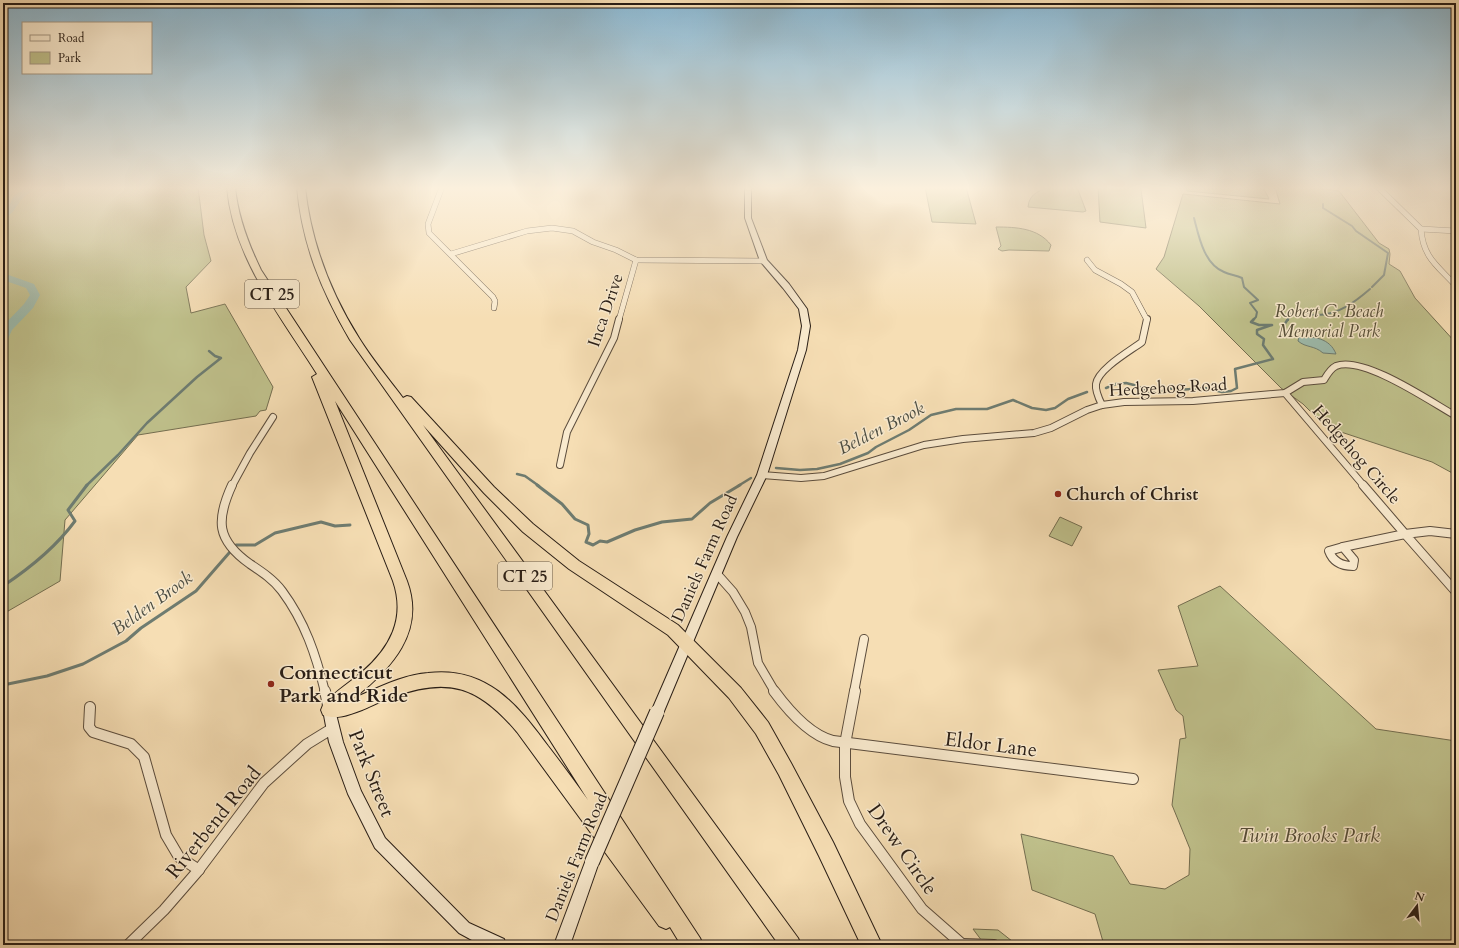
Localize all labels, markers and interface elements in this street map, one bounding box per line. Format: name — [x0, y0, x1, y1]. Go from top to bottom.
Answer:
legend — [22, 22, 152, 74]
text: Road — [58, 30, 85, 46]
text: Park — [58, 50, 82, 66]
street label: Inca Drive — [582, 270, 629, 350]
road number: CT 25 — [245, 280, 299, 308]
park label: Robert G. Beach Memorial Park — [1275, 300, 1383, 343]
street label: Hedgehog Road — [1108, 373, 1228, 402]
water label: Belden Brook — [834, 396, 929, 461]
street label: Hedgehog Circle — [1307, 400, 1406, 509]
place label: Church of Christ — [1066, 483, 1198, 506]
marker: Church of Christ — [1053, 489, 1063, 499]
street label: Daniels Farm Road — [666, 491, 743, 626]
road number: CT 25 — [498, 562, 552, 590]
water label: Belden Brook — [107, 566, 198, 641]
place label: Connecticut Park and Ride — [279, 659, 408, 709]
marker: Connecticut Park and Ride — [266, 679, 276, 689]
street label: Eldor Lane — [943, 725, 1039, 764]
street label: Park Street — [342, 726, 402, 822]
street label: Riverbend Road — [160, 760, 267, 884]
street label: Daniels Farm Road — [540, 789, 613, 925]
street label: Drew Circle — [861, 798, 944, 900]
park label: Twin Brooks Park — [1238, 822, 1380, 849]
north arrow — [1397, 886, 1437, 926]
text: N — [1413, 888, 1427, 906]

